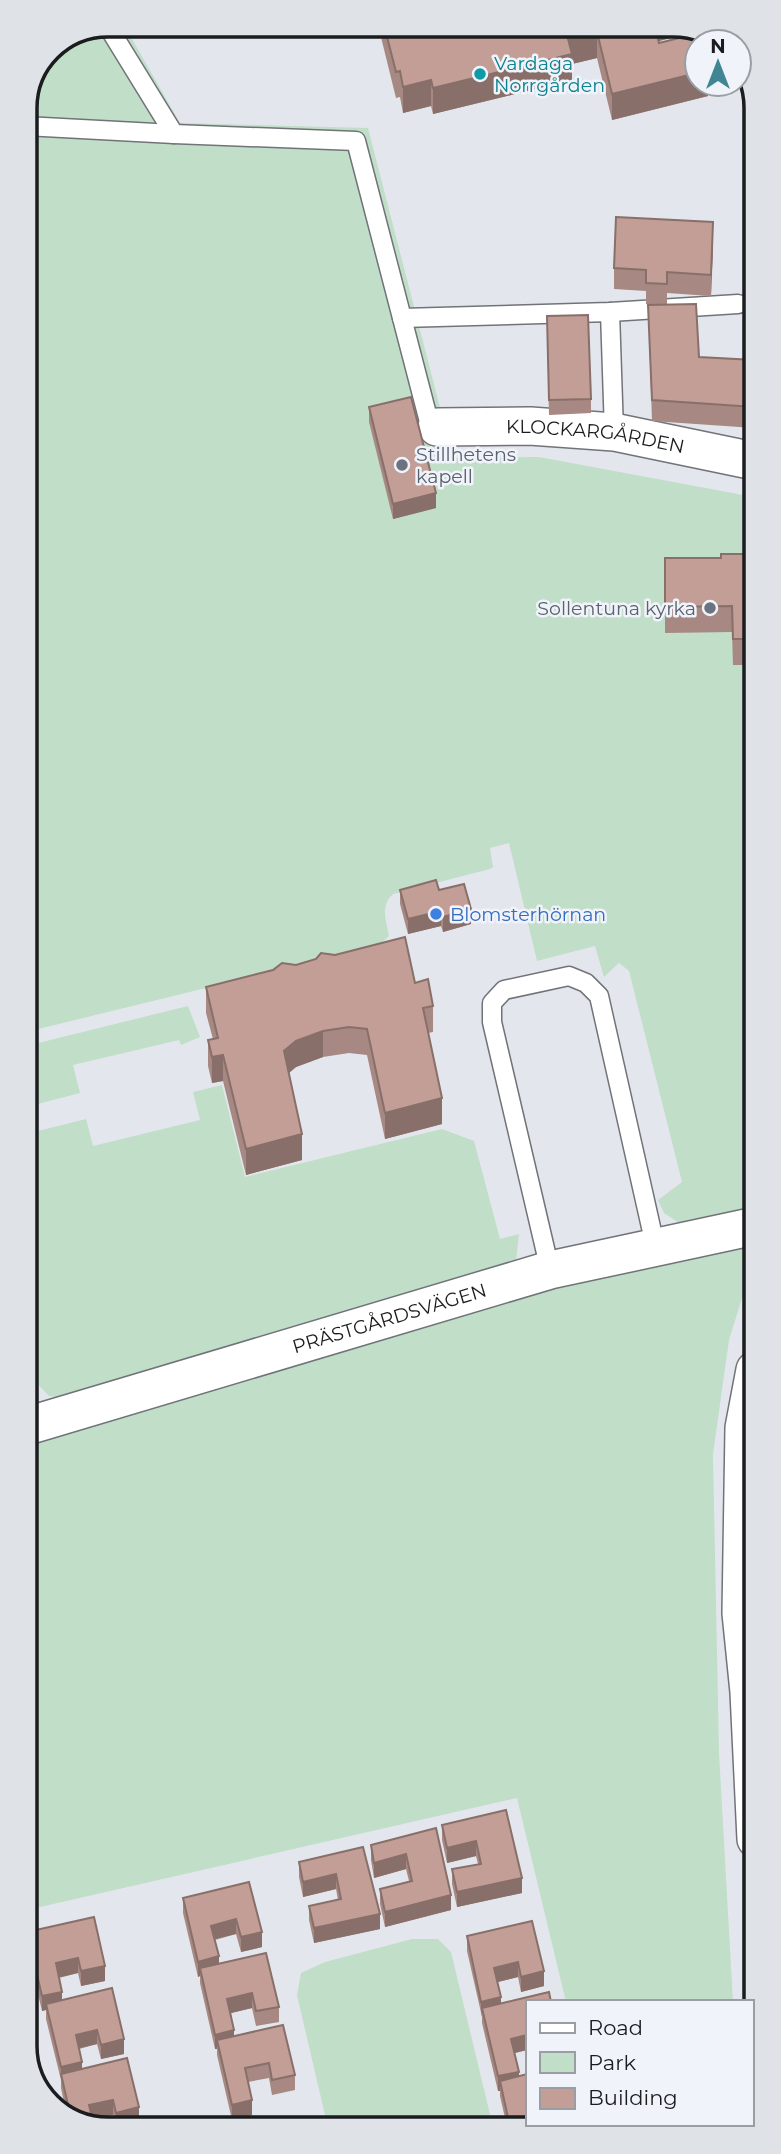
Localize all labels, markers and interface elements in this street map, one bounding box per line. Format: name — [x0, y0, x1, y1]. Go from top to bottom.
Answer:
north arrow — [683, 28, 753, 98]
text: N — [710, 35, 726, 58]
place label: Vardaga Norrgården — [494, 52, 605, 97]
marker: Vardaga Norrgården — [472, 66, 488, 82]
street label: KLOCKARGÅRDEN — [506, 414, 687, 458]
place label: Stillhetens kapell — [416, 443, 516, 488]
marker: Stillhetens kapell — [394, 457, 410, 473]
place label: Sollentuna kyrka — [537, 597, 696, 620]
marker: Sollentuna kyrka — [702, 600, 718, 616]
place label: Blomsterhörnan — [450, 903, 606, 926]
marker: Blomsterhörnan — [428, 906, 444, 922]
street label: PRÄSTGÅRDSVÄGEN — [289, 1278, 489, 1358]
legend — [526, 2000, 753, 2126]
text: Road — [588, 2015, 643, 2040]
text: Park — [588, 2050, 636, 2075]
text: Building — [588, 2085, 678, 2110]

